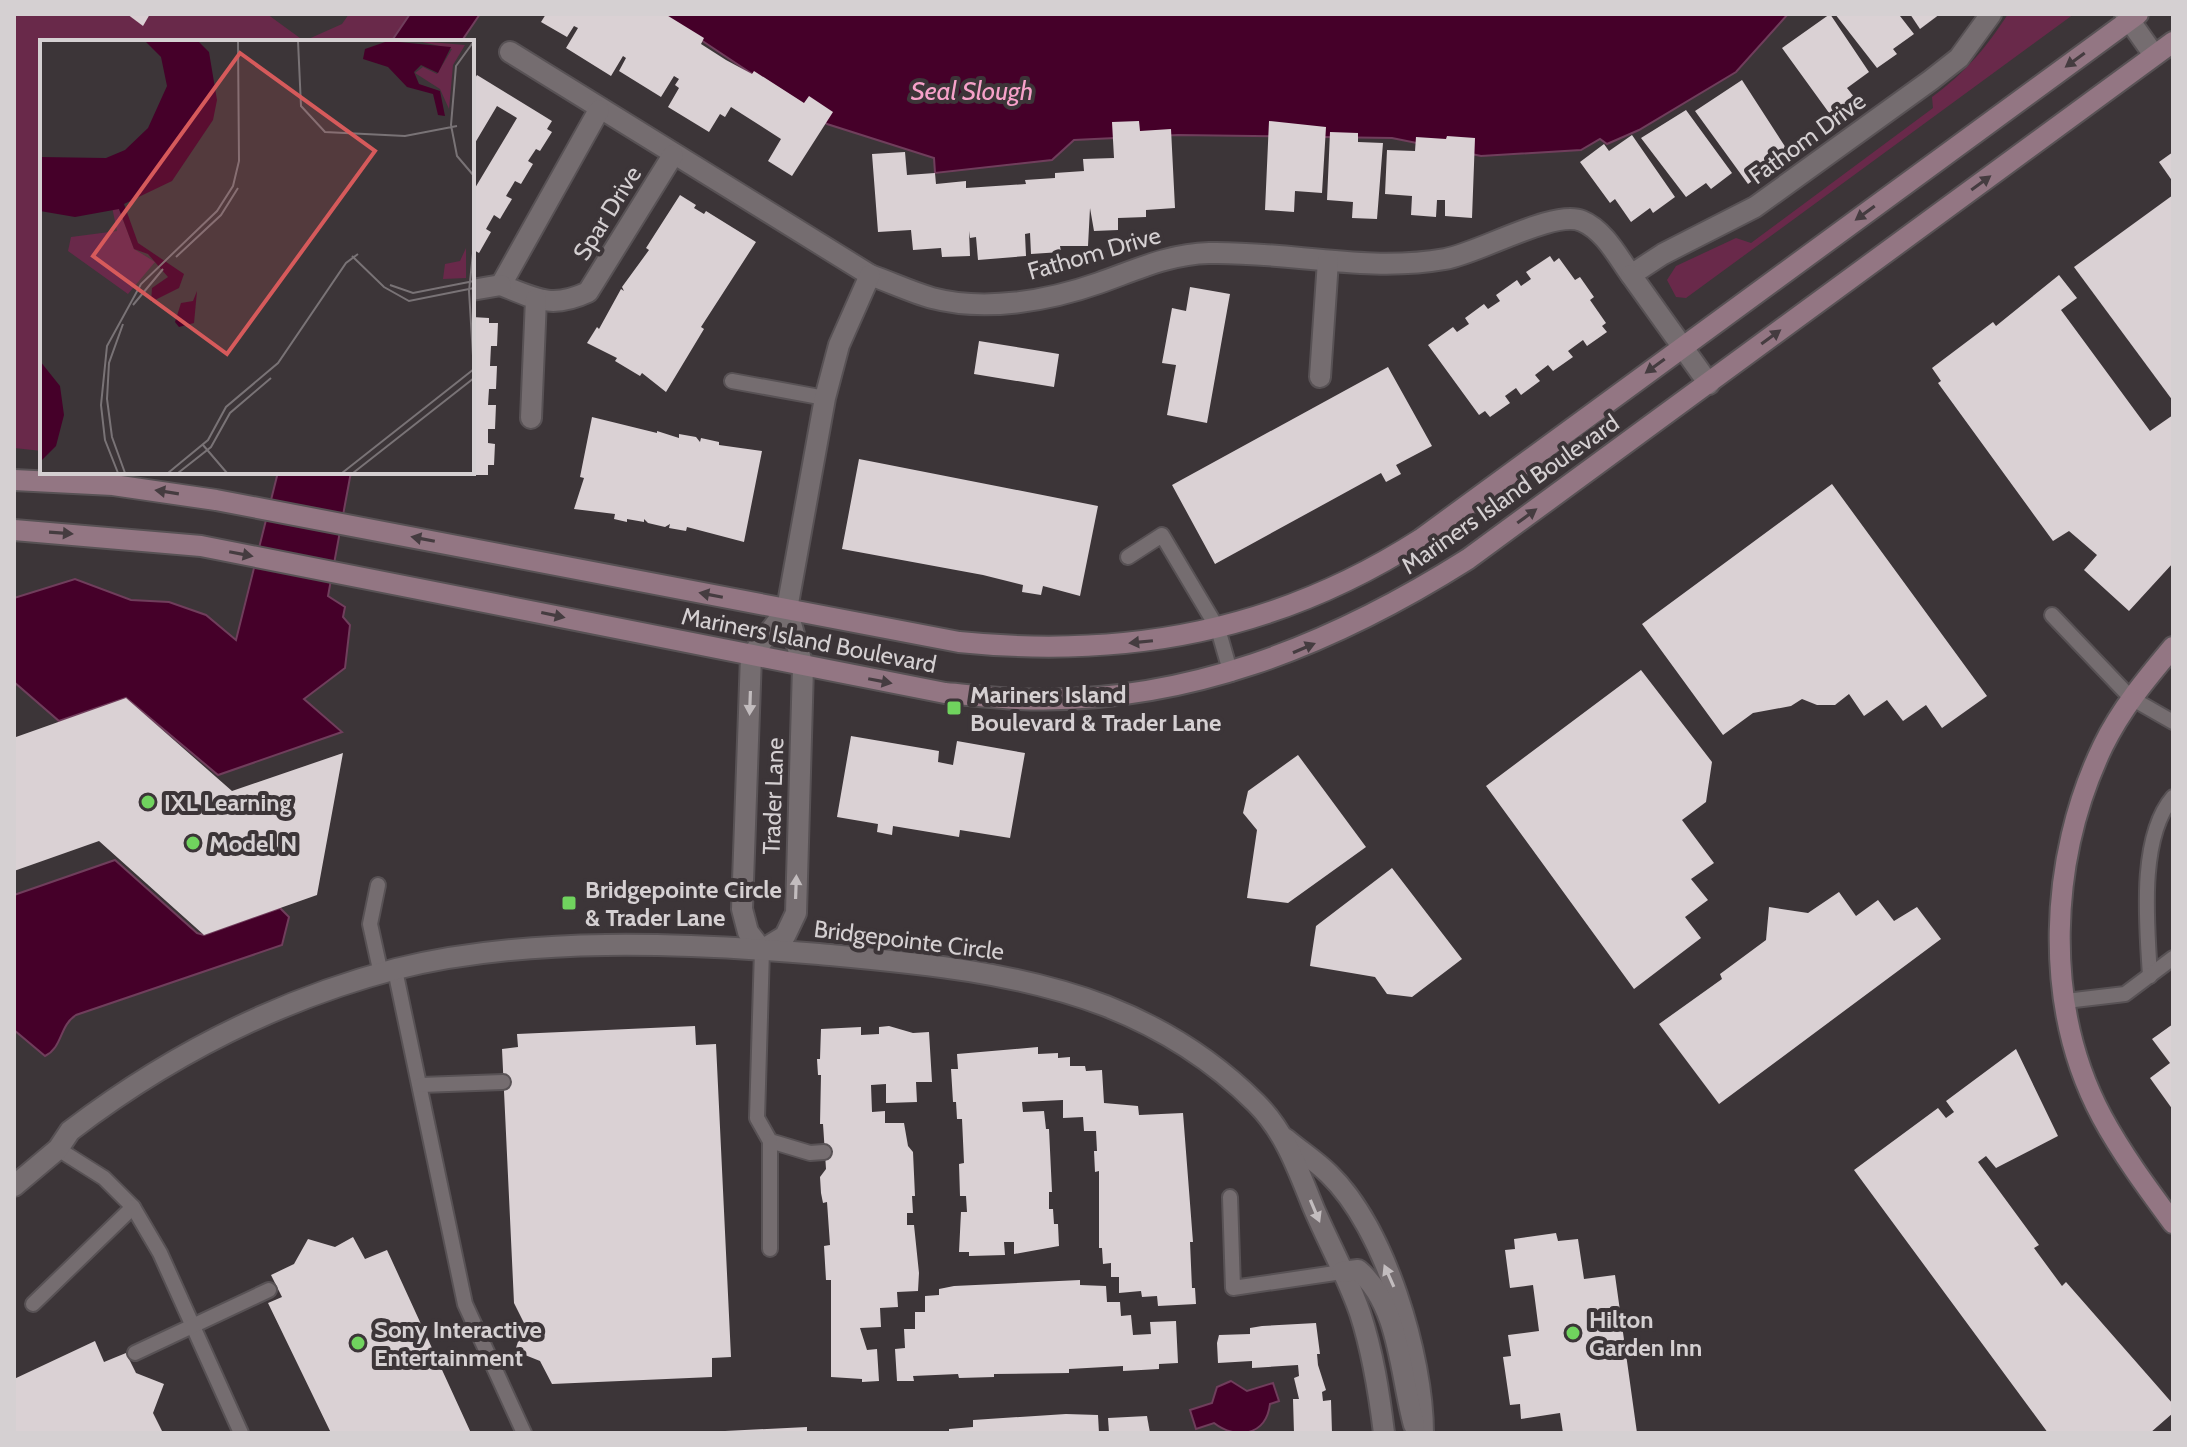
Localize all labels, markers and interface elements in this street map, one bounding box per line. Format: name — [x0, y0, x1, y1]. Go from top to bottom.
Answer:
inset map — [40, 40, 474, 474]
one-way arrow — [2064, 52, 2086, 68]
water label: Seal Slough — [911, 75, 1033, 107]
street label: Fathom Drive — [1743, 86, 1871, 190]
street label: Spar Drive — [567, 161, 647, 265]
one-way arrow — [1971, 176, 1991, 192]
one-way arrow — [1854, 205, 1876, 221]
street label: Fathom Drive — [1024, 220, 1164, 286]
one-way arrow — [1761, 330, 1782, 346]
one-way arrow — [1644, 358, 1665, 373]
street label: Mariners Island Boulevard — [1396, 408, 1624, 580]
one-way arrow — [154, 485, 179, 498]
one-way arrow — [1517, 509, 1537, 525]
one-way arrow — [49, 527, 74, 540]
one-way arrow — [410, 533, 435, 545]
one-way arrow — [229, 548, 254, 560]
one-way arrow — [698, 588, 723, 600]
street label: Mariners Island Boulevard — [679, 601, 939, 679]
one-way arrow — [540, 609, 565, 621]
one-way arrow — [1128, 636, 1153, 649]
one-way arrow — [1292, 641, 1316, 654]
one-way arrow — [868, 675, 893, 688]
place label: Mariners Island Boulevard & Trader Lane — [970, 680, 1221, 737]
one-way arrow — [743, 691, 756, 716]
marker: Mariners Island Boulevard & Trader Lane — [945, 699, 963, 717]
street label: Trader Lane — [756, 737, 790, 855]
place label: IXL Learning — [164, 788, 292, 817]
marker: IXL Learning — [139, 793, 157, 811]
place label: Model N — [209, 829, 297, 858]
marker: Model N — [184, 834, 202, 852]
one-way arrow — [790, 874, 803, 899]
place label: Bridgepointe Circle & Trader Lane — [585, 875, 782, 932]
marker: Bridgepointe Circle & Trader Lane — [560, 894, 578, 912]
street label: Bridgepointe Circle — [812, 914, 1006, 966]
one-way arrow — [1308, 1199, 1321, 1223]
one-way arrow — [1383, 1264, 1396, 1288]
place label: Hilton Garden Inn — [1589, 1305, 1702, 1362]
place label: Sony Interactive Entertainment — [374, 1315, 542, 1372]
marker: Hilton Garden Inn — [1564, 1324, 1582, 1342]
marker: Sony Interactive Entertainment — [349, 1334, 367, 1352]

